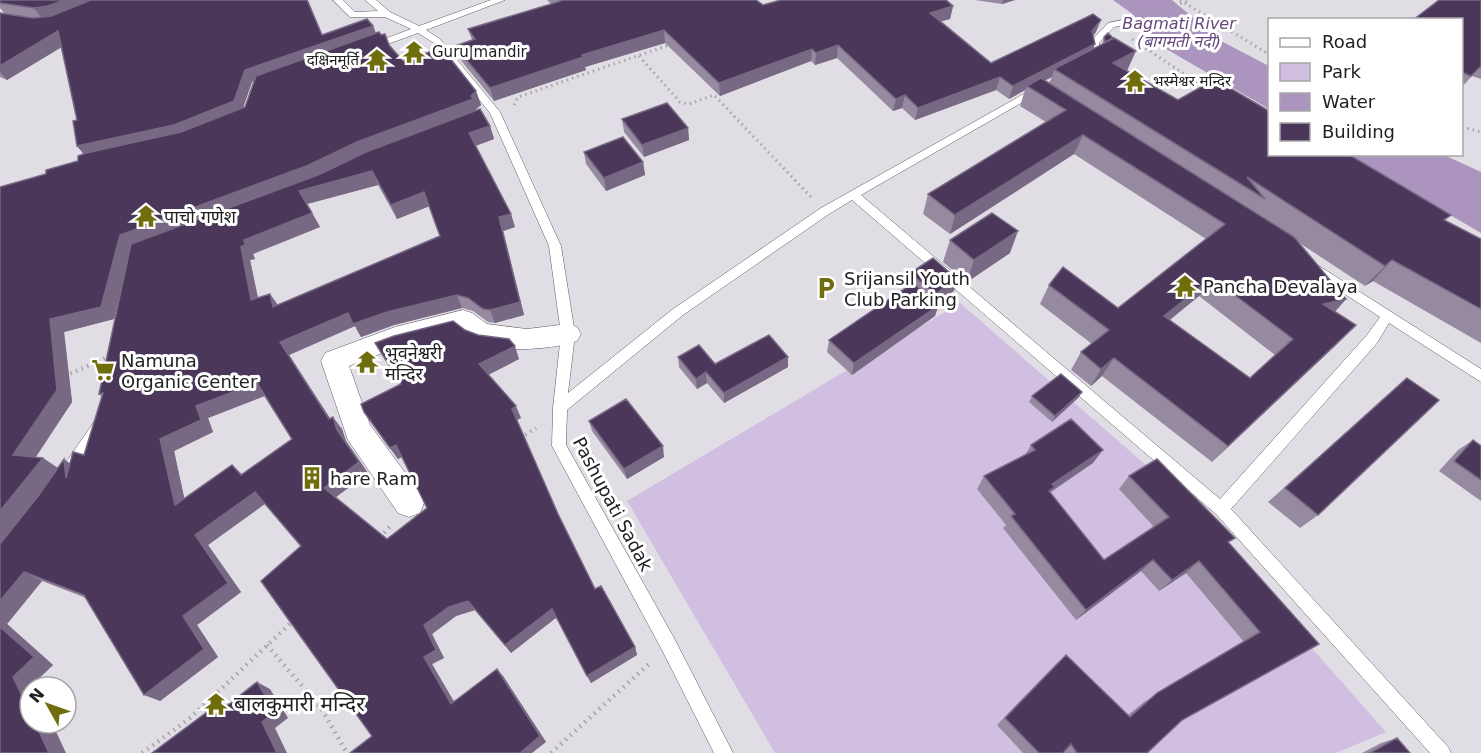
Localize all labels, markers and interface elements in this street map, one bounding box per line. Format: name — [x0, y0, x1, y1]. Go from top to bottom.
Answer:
water label: Bagmati River (बागमती नदी) — [1122, 14, 1237, 51]
legend — [1268, 18, 1463, 156]
text: Road — [1322, 31, 1367, 52]
temple icon: Guru mandir — [401, 39, 427, 65]
place label: Guru mandir — [432, 43, 528, 61]
temple icon: दक्षिनमूर्ति — [364, 47, 390, 73]
place label: दक्षिनमूर्ति — [307, 51, 360, 70]
text: Park — [1322, 61, 1361, 82]
temple icon: भस्मेश्वर मन्दिर — [1122, 68, 1148, 94]
place label: भस्मेश्वर मन्दिर — [1153, 72, 1232, 90]
text: Water — [1322, 91, 1376, 112]
text: Building — [1322, 121, 1395, 142]
temple icon: पाचो गणेश — [133, 203, 159, 229]
place label: पाचो गणेश — [164, 206, 237, 227]
place label: Srijansil Youth Club Parking — [844, 268, 970, 310]
temple icon: Pancha Devalaya — [1172, 273, 1198, 299]
parking icon: Srijansil Youth Club Parking — [813, 275, 839, 301]
place label: Pancha Devalaya — [1203, 276, 1358, 297]
place label: भुवनेश्वरी मन्दिर — [385, 342, 442, 384]
temple icon: भुवनेश्वरी मन्दिर — [354, 349, 380, 375]
place label: Namuna Organic Center — [121, 350, 258, 392]
supermarket icon: Namuna Organic Center — [90, 357, 116, 383]
street label: Pashupati Sadak — [569, 433, 657, 575]
building icon: hare Ram — [299, 465, 325, 491]
place label: hare Ram — [330, 468, 417, 489]
north arrow — [18, 675, 78, 735]
text: N — [25, 684, 48, 707]
temple icon: बालकुमारी मन्दिर — [203, 691, 229, 717]
place label: बालकुमारी मन्दिर — [234, 692, 365, 717]

